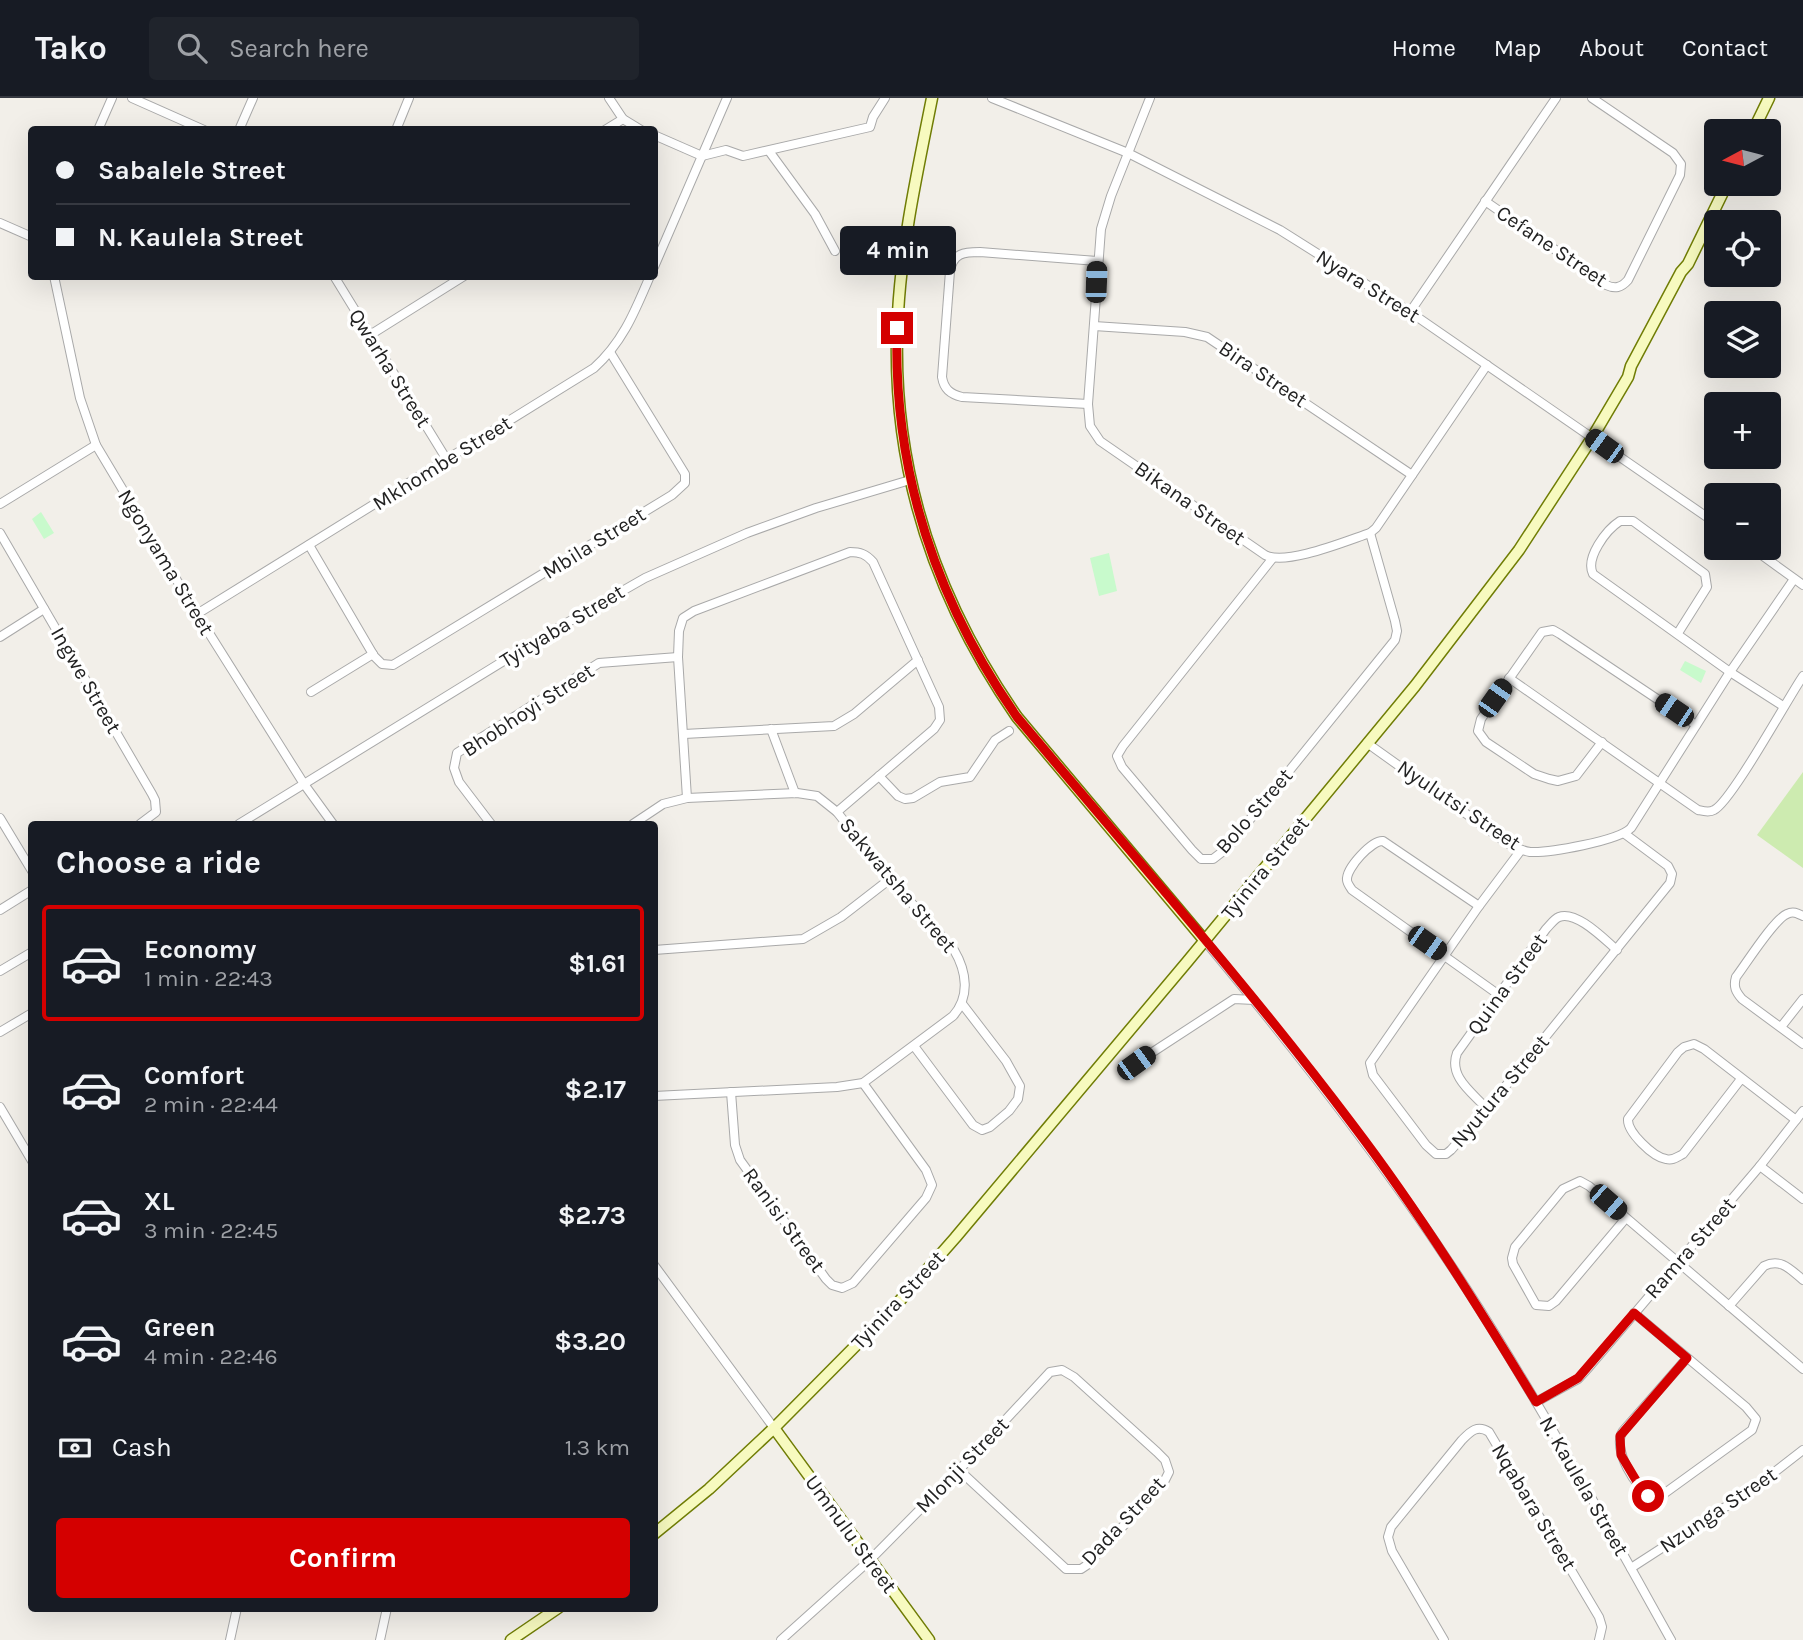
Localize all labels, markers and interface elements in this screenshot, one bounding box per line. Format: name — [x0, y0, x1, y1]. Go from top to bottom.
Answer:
search box — [149, 17, 639, 80]
text: Tako — [35, 29, 107, 67]
icon: search — [173, 29, 211, 67]
text: Search here — [229, 33, 369, 64]
text: Home — [1392, 34, 1456, 62]
text: Map — [1494, 34, 1541, 62]
text: About — [1579, 34, 1644, 62]
text: Contact — [1682, 34, 1768, 62]
north arrow — [1704, 119, 1782, 196]
map controls — [1704, 119, 1781, 560]
text: Sabalele Street — [98, 155, 286, 186]
street label: Cefane Street — [1492, 200, 1612, 292]
button: locate — [1704, 210, 1781, 287]
text: N. Kaulela Street — [98, 222, 304, 253]
callout: 4 min — [839, 226, 955, 275]
text: 4 min — [866, 237, 930, 264]
street label: Nyara Street — [1312, 245, 1424, 327]
car — [1085, 261, 1108, 303]
button: layers — [1704, 301, 1781, 378]
street label: Qwarha Street — [344, 304, 436, 432]
route end — [881, 312, 913, 344]
street label: Bira Street — [1214, 336, 1312, 412]
button: + — [1704, 392, 1781, 469]
street label: Mkhombe Street — [368, 411, 516, 515]
car — [1581, 425, 1628, 467]
street label: Bikana Street — [1130, 456, 1250, 550]
button: − — [1704, 483, 1781, 560]
street label: Ngonyama Street — [113, 485, 219, 639]
street label: Mbila Street — [538, 502, 650, 584]
street label: Tyityaba Street — [495, 579, 629, 673]
street label: Ingwe Street — [46, 622, 126, 738]
street label: Bhobhoyi Street — [458, 658, 599, 762]
car — [1475, 675, 1516, 721]
car — [1651, 690, 1698, 730]
street label: Nyulutsi Street — [1393, 755, 1525, 855]
street label: Bolo Street — [1211, 764, 1297, 858]
street label: Tyinira Street — [1216, 812, 1314, 924]
street label: Sakwatsha Street — [835, 813, 961, 957]
text: Choose a ride — [56, 844, 261, 881]
car — [1404, 922, 1451, 964]
street label: Quina Street — [1462, 929, 1552, 1039]
icon: car — [60, 932, 123, 995]
text: Economy — [144, 934, 256, 965]
text: $1.61 — [568, 948, 626, 979]
text: 1 min · 22:43 — [144, 965, 273, 992]
street label: Nyutura Street — [1446, 1030, 1554, 1152]
car — [1113, 1042, 1160, 1084]
icon: car — [60, 1058, 123, 1121]
text: Comfort — [144, 1060, 245, 1091]
text: $2.17 — [565, 1074, 626, 1105]
text: 2 min · 22:44 — [144, 1091, 278, 1118]
street label: Ranisi Street — [738, 1163, 830, 1277]
car — [1586, 1180, 1631, 1224]
icon: car — [60, 1184, 123, 1247]
text: XL — [144, 1186, 175, 1217]
street label: Ramra Street — [1640, 1193, 1740, 1303]
text: $2.73 — [558, 1200, 626, 1231]
text: 3 min · 22:45 — [144, 1217, 278, 1244]
street label: Tyinira Street — [846, 1246, 950, 1354]
icon: car — [60, 1310, 123, 1373]
text: Green — [144, 1312, 216, 1343]
text: $3.20 — [554, 1326, 626, 1357]
text: 4 min · 22:46 — [144, 1343, 278, 1370]
street label: Mlonji Street — [911, 1412, 1014, 1518]
street label: N. Kaulela Street — [1534, 1412, 1634, 1560]
icon: cash — [56, 1429, 94, 1467]
text: Cash — [112, 1432, 172, 1463]
text: 1.3 km — [565, 1434, 630, 1461]
street label: Nqabara Street — [1487, 1439, 1581, 1575]
street label: Nzunga Street — [1655, 1462, 1781, 1558]
street label: Umnulu Street — [800, 1470, 902, 1598]
street label: Dada Street — [1076, 1472, 1170, 1570]
route start — [1632, 1480, 1664, 1512]
button: Confirm — [56, 1518, 630, 1598]

